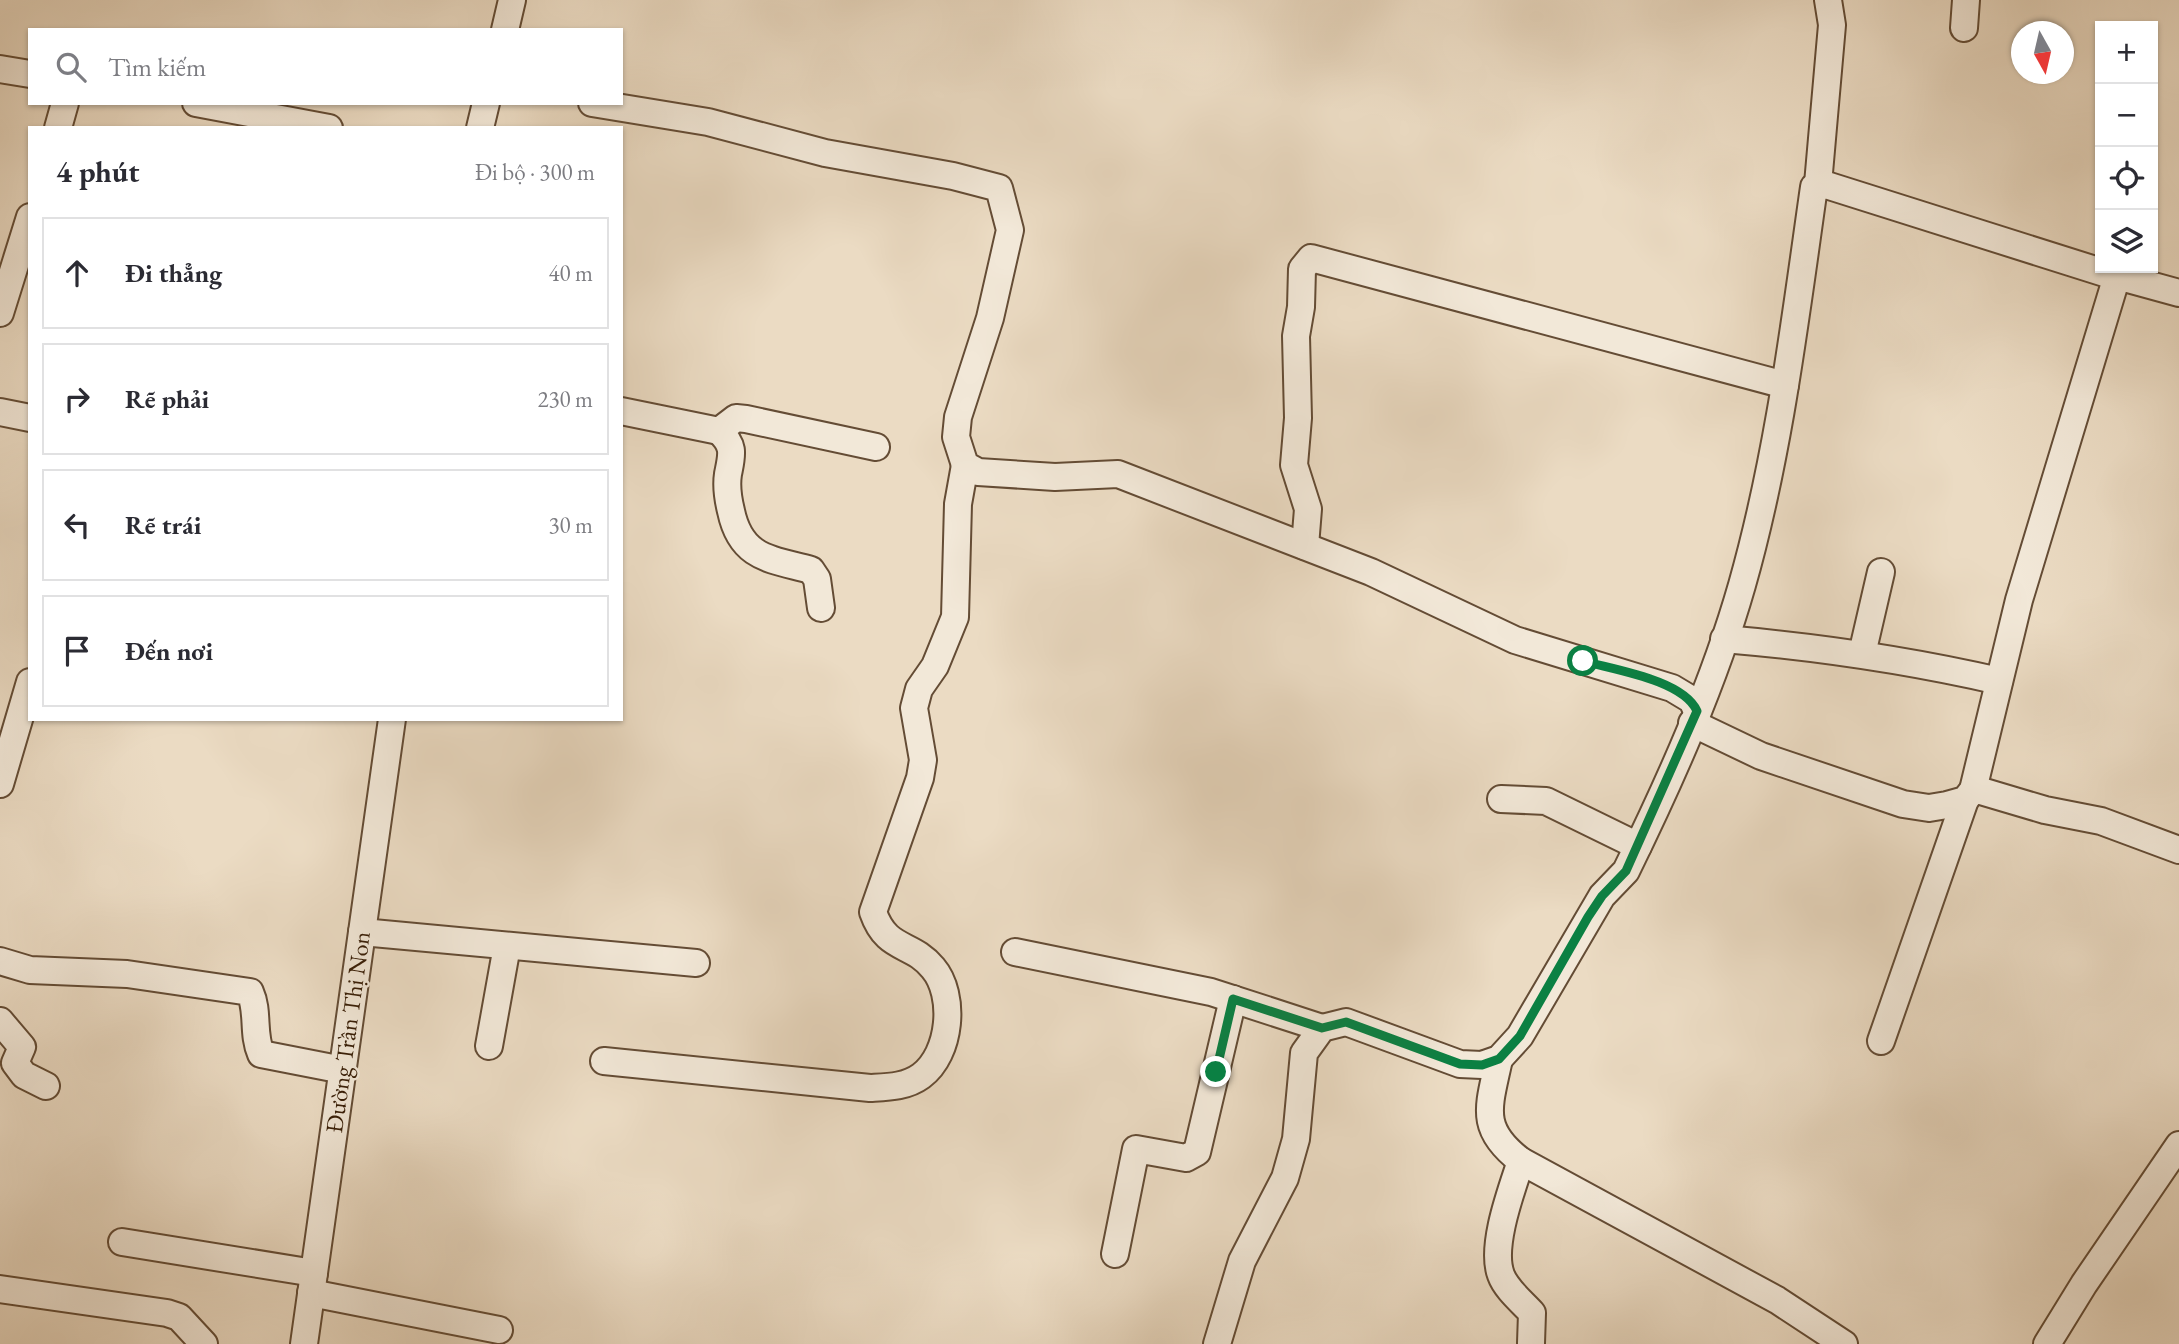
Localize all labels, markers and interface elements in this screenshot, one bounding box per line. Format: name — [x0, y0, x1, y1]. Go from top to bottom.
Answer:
north arrow — [2011, 21, 2074, 84]
map controls — [2095, 21, 2158, 273]
button: + — [2095, 21, 2158, 84]
search box — [28, 28, 623, 105]
icon: search — [52, 48, 90, 86]
text: Tìm kiếm — [108, 50, 206, 84]
button: − — [2095, 84, 2158, 147]
button: locate — [2095, 147, 2158, 210]
text: 4 phút — [56, 152, 140, 191]
text: Đi bộ · 300 m — [475, 157, 595, 187]
button: layers — [2095, 210, 2158, 273]
icon: ahead — [58, 254, 96, 292]
text: Đi thẳng — [125, 256, 222, 290]
text: 40 m — [548, 258, 593, 288]
icon: right — [58, 380, 96, 418]
text: Rẽ phải — [125, 382, 209, 416]
text: 230 m — [537, 384, 593, 414]
icon: left — [58, 506, 96, 544]
text: Rẽ trái — [125, 508, 201, 542]
text: 30 m — [548, 510, 593, 540]
icon: arrive — [58, 632, 96, 670]
text: Đến nơi — [125, 634, 213, 668]
route start — [1567, 645, 1598, 676]
street label: Đường Trần Thị Non — [318, 929, 377, 1135]
route end — [1200, 1056, 1231, 1087]

